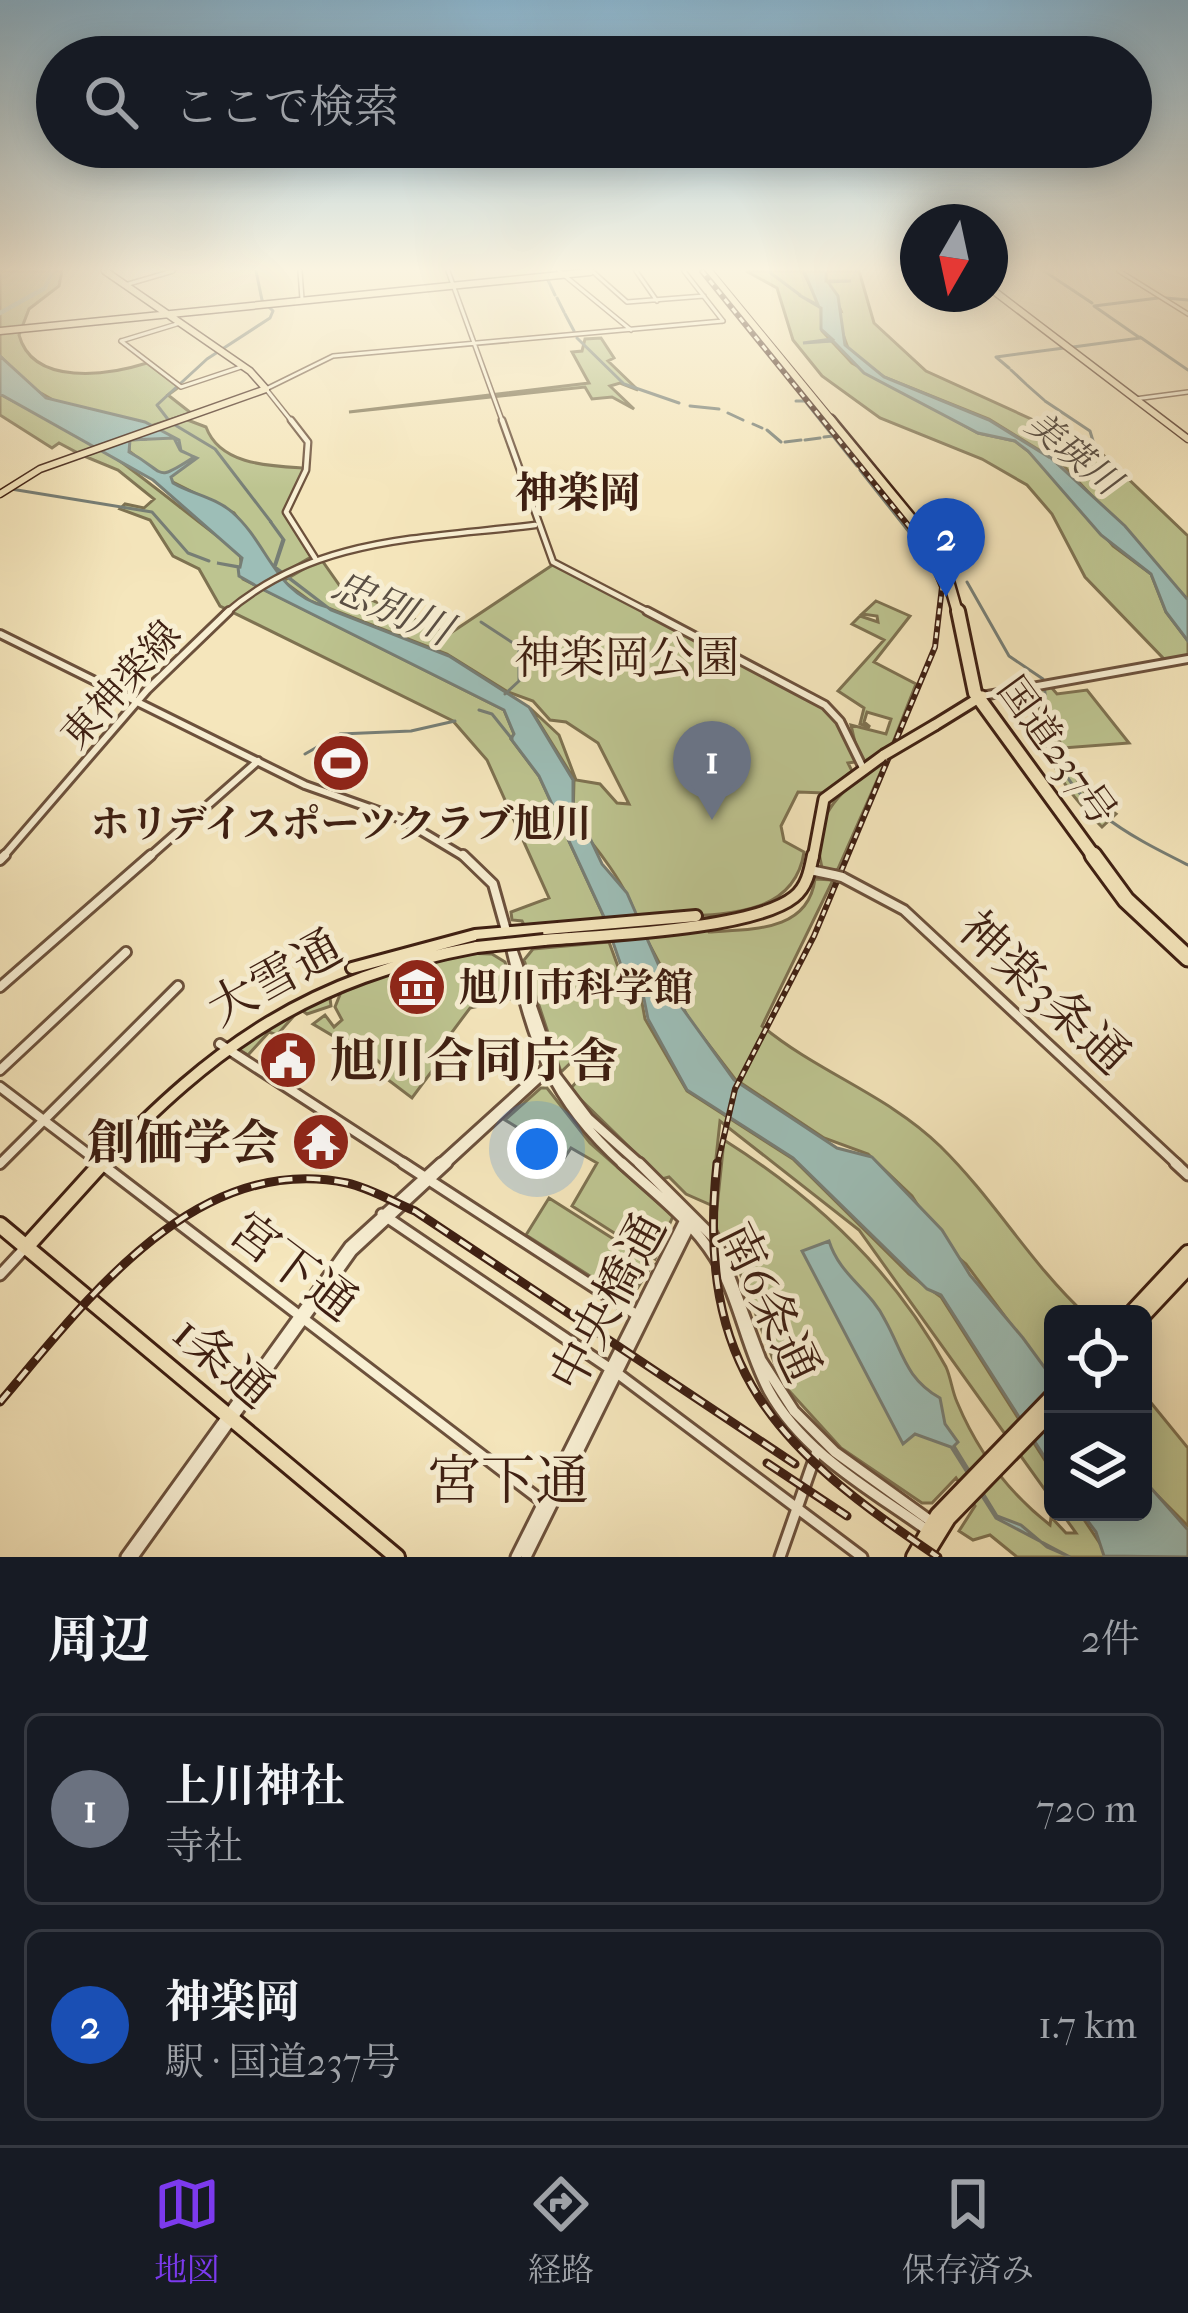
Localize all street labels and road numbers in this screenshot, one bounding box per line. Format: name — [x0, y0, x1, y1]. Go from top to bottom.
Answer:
street label: 東神楽線 — [51, 611, 190, 758]
street label: 国道237号 — [988, 668, 1126, 834]
street label: 神楽3条通 — [948, 900, 1141, 1085]
street label: 大雪通 — [198, 918, 351, 1037]
street label: 宮下通 — [219, 1201, 368, 1332]
street label: 中央橋通 — [538, 1205, 678, 1400]
street label: 南6条通 — [707, 1214, 832, 1391]
street label: 1条通 — [162, 1304, 285, 1420]

